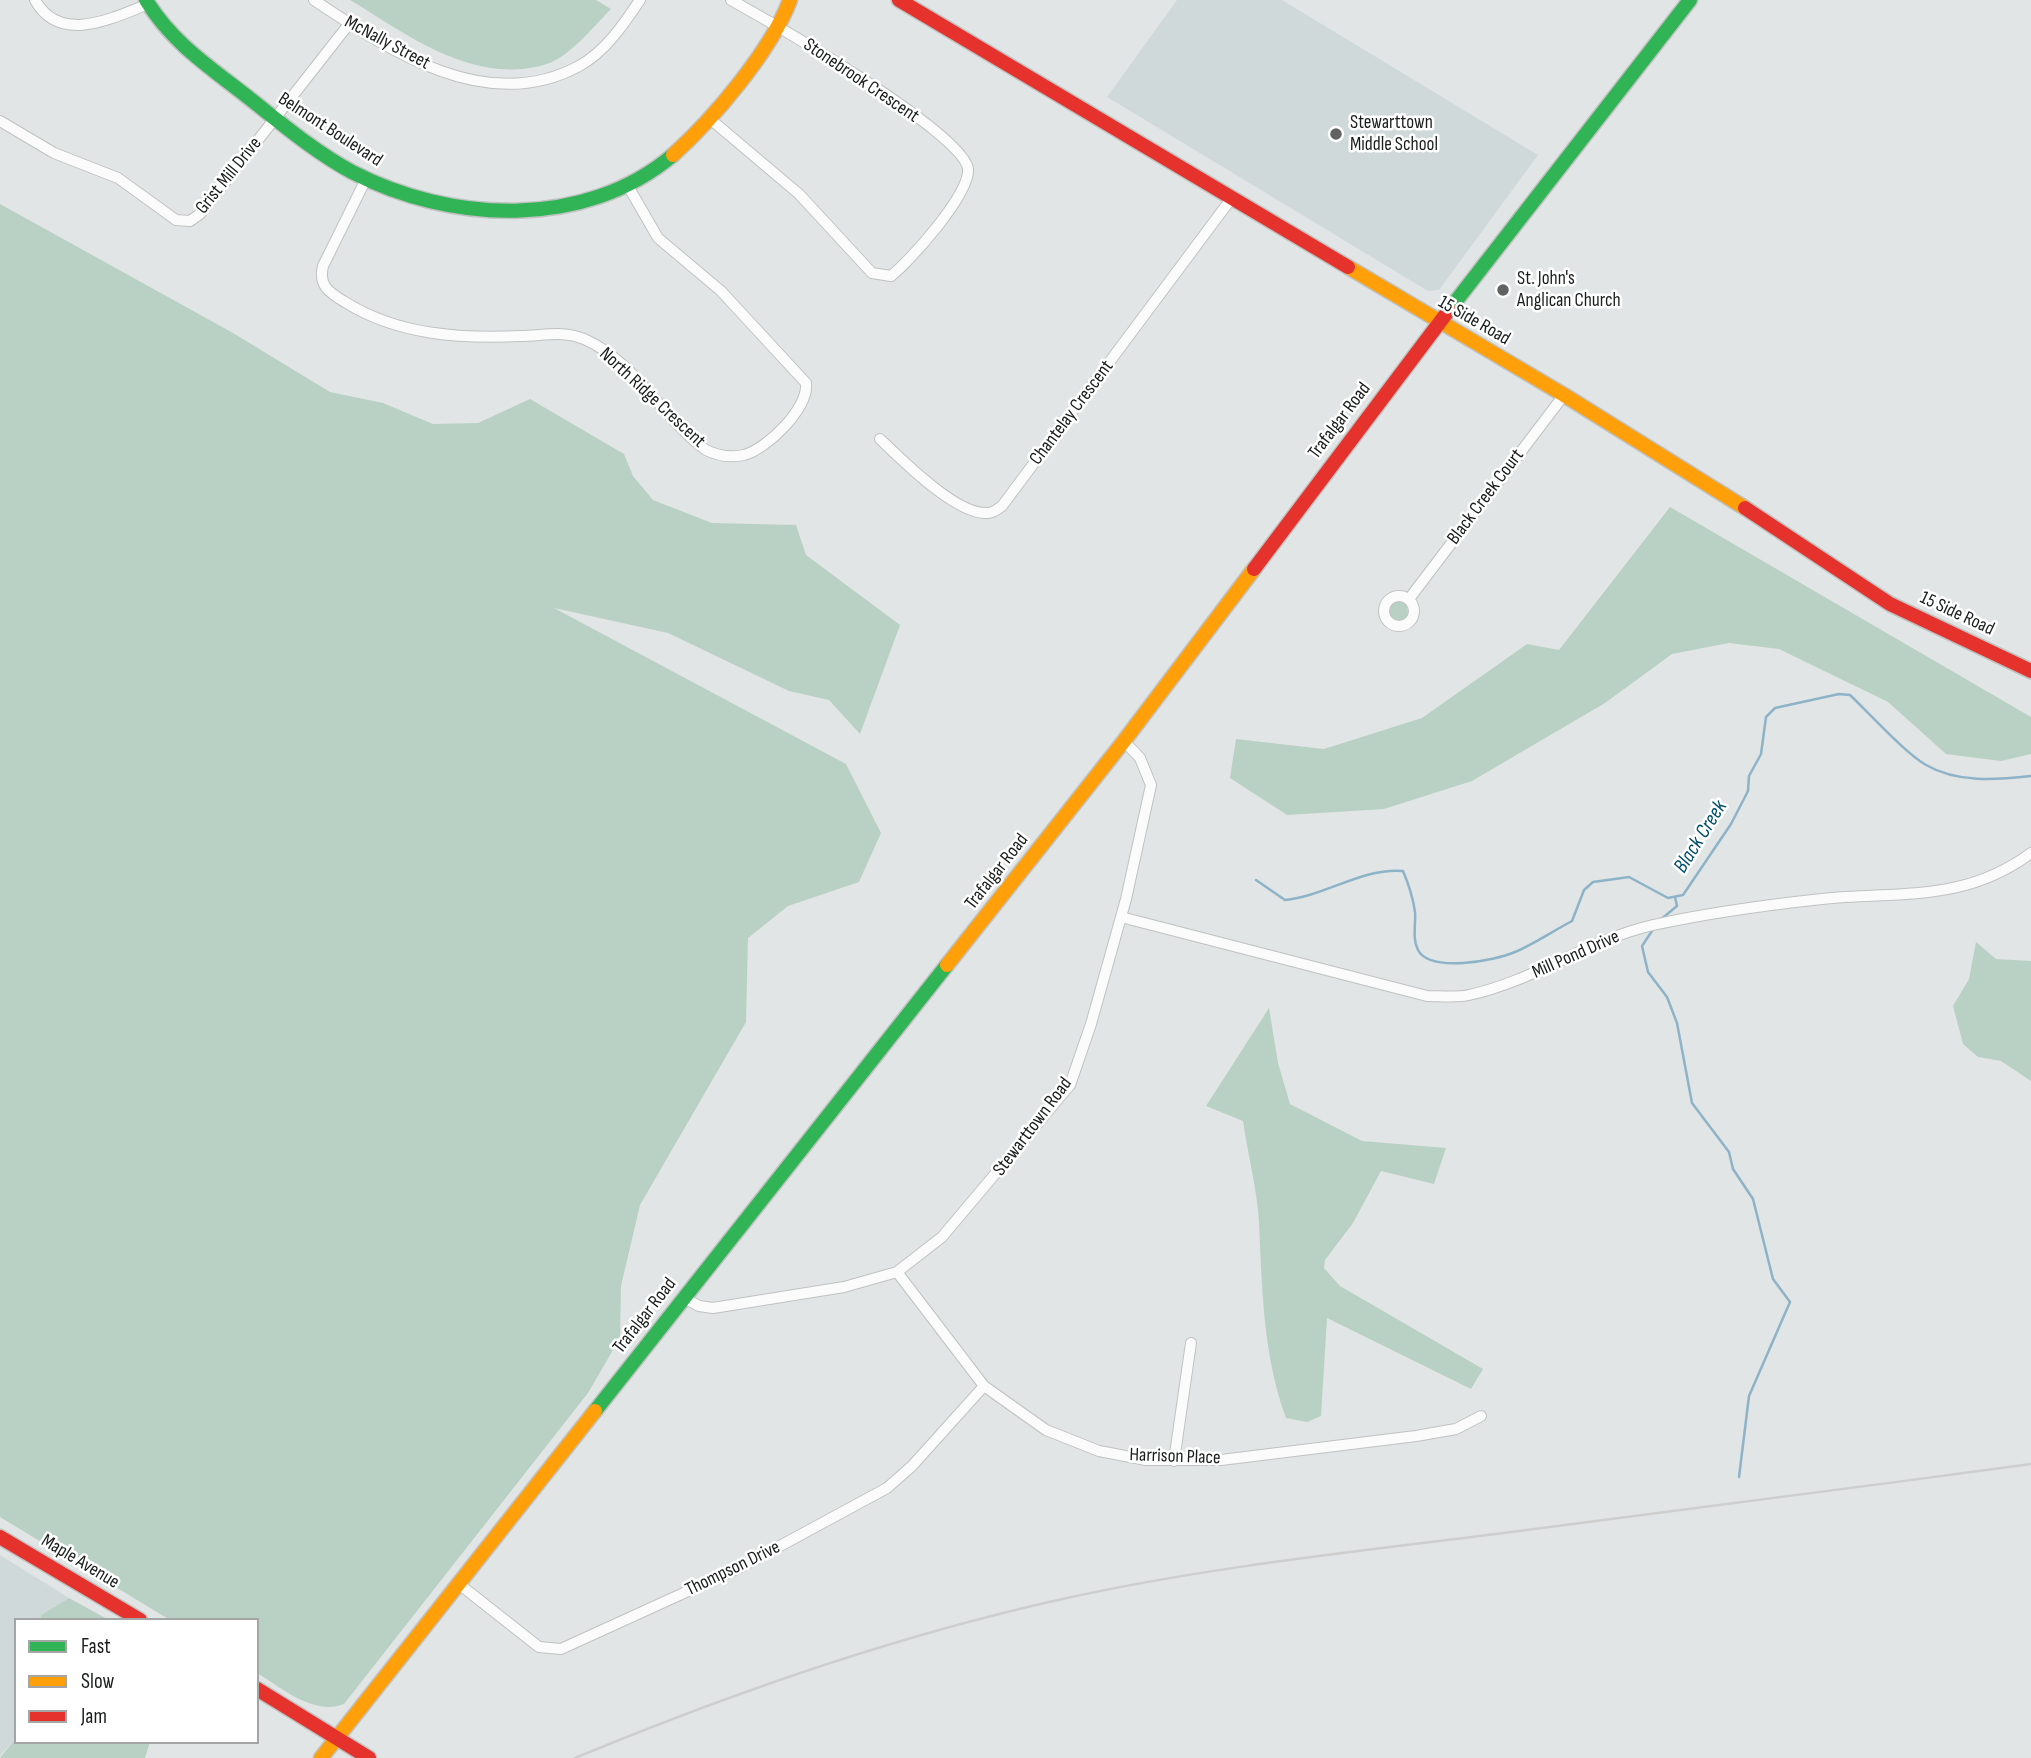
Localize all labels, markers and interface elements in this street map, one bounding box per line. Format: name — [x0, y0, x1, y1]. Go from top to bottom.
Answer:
street label: McNally Street — [340, 11, 434, 75]
street label: Stonebrook Crescent — [799, 34, 923, 128]
street label: Belmont Boulevard — [274, 88, 386, 172]
place label: Stewarttown Middle School — [1350, 112, 1438, 156]
marker: Stewarttown Middle School — [1328, 126, 1344, 142]
street label: Grist Mill Drive — [191, 133, 267, 219]
place label: St. John's Anglican Church — [1517, 268, 1621, 312]
marker: St. John's Anglican Church — [1495, 282, 1511, 298]
street label: 15 Side Road — [1434, 291, 1514, 351]
street label: North Ridge Crescent — [594, 343, 710, 453]
street label: Chantelay Crescent — [1025, 356, 1119, 470]
street label: Trafalgar Road — [1304, 378, 1376, 464]
street label: Black Creek Court — [1443, 445, 1529, 549]
street label: 15 Side Road — [1916, 587, 1998, 641]
water label: Black Creek — [1669, 796, 1733, 878]
street label: Trafalgar Road — [960, 830, 1034, 914]
street label: Mill Pond Drive — [1529, 926, 1623, 984]
street label: Stewarttown Road — [989, 1073, 1077, 1181]
street label: Trafalgar Road — [608, 1274, 682, 1358]
street label: Harrison Place — [1129, 1444, 1221, 1470]
street label: Maple Avenue — [37, 1530, 123, 1594]
street label: Thompson Drive — [682, 1536, 784, 1602]
legend — [14, 1618, 259, 1744]
text: Fast — [81, 1634, 111, 1659]
text: Slow — [81, 1669, 114, 1694]
text: Jam — [81, 1704, 107, 1729]

